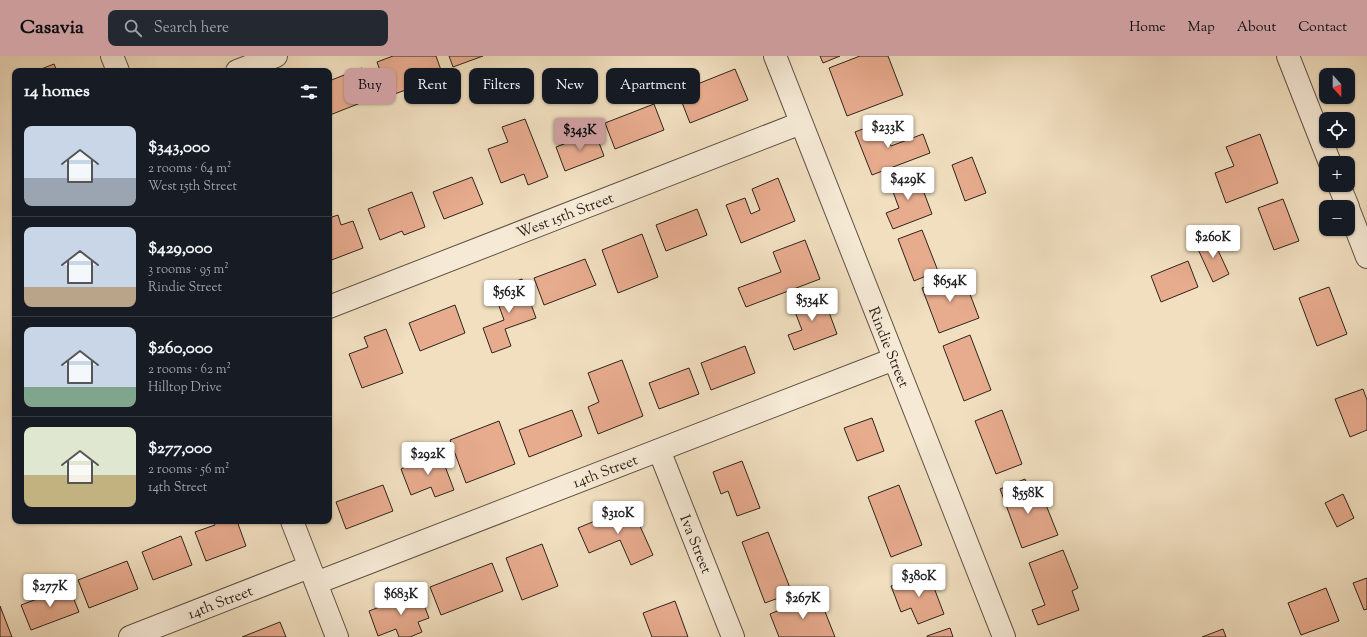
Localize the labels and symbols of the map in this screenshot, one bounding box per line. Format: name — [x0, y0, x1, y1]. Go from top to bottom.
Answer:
north arrow — [1319, 68, 1355, 104]
pin: $233K — [860, 115, 916, 149]
pin: $343K — [552, 118, 608, 152]
pin: $429K — [880, 167, 936, 201]
street label: West 15th Street — [514, 188, 617, 245]
pin: $260K — [1185, 225, 1241, 259]
pin: $654K — [922, 269, 978, 303]
pin: $563K — [481, 280, 537, 314]
pin: $534K — [784, 288, 840, 322]
street label: Rindie Street — [862, 304, 913, 391]
pin: $292K — [400, 442, 456, 476]
street label: 14th Street — [570, 450, 641, 494]
pin: $558K — [1000, 481, 1056, 515]
pin: $310K — [590, 501, 646, 535]
street label: Iva Street — [673, 512, 716, 577]
pin: $380K — [891, 564, 947, 598]
pin: $277K — [22, 574, 78, 608]
street label: 14th Street — [185, 581, 256, 625]
pin: $683K — [373, 582, 429, 616]
pin: $267K — [775, 586, 831, 620]

